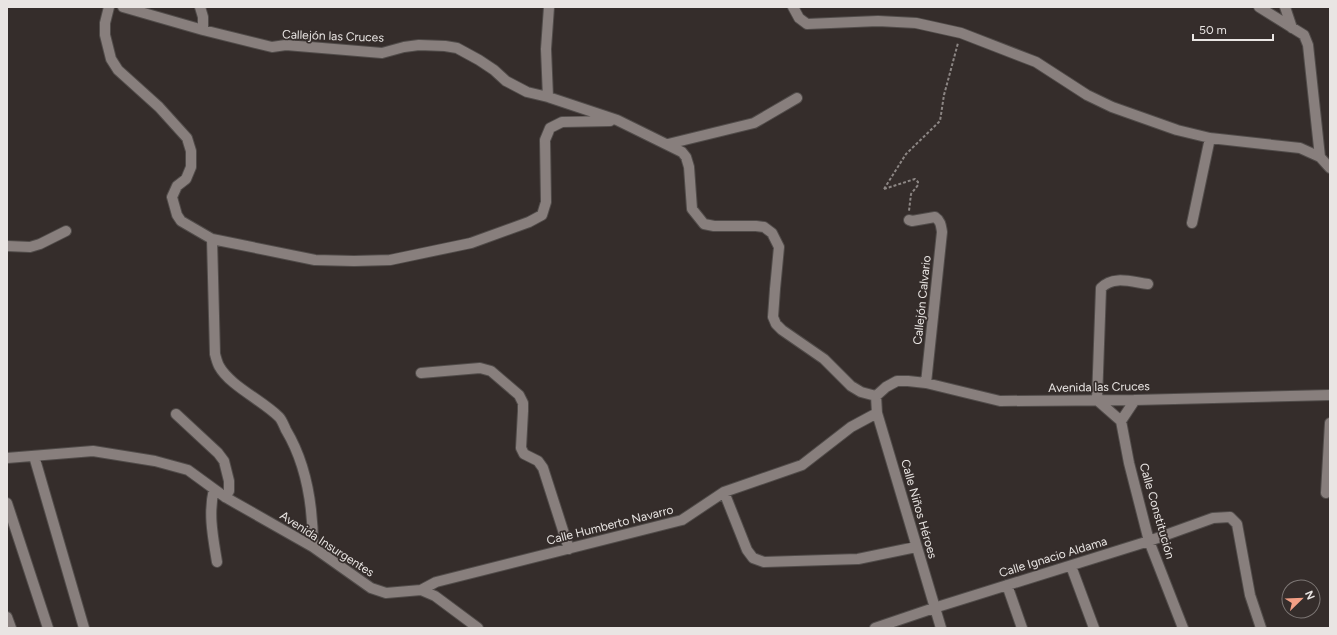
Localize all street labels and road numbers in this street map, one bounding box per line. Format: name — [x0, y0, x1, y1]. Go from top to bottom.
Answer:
street label: Callejón las Cruces — [282, 27, 385, 45]
street label: Callejón Calvario — [910, 255, 934, 345]
street label: Avenida las Cruces — [1048, 379, 1150, 395]
street label: Calle Niños Héroes — [898, 458, 940, 561]
street label: Calle Constitución — [1137, 462, 1177, 561]
street label: Calle Humberto Navarro — [545, 502, 675, 548]
street label: Avenida Insurgentes — [277, 508, 377, 580]
street label: Calle Ignacio Aldama — [997, 534, 1109, 580]

